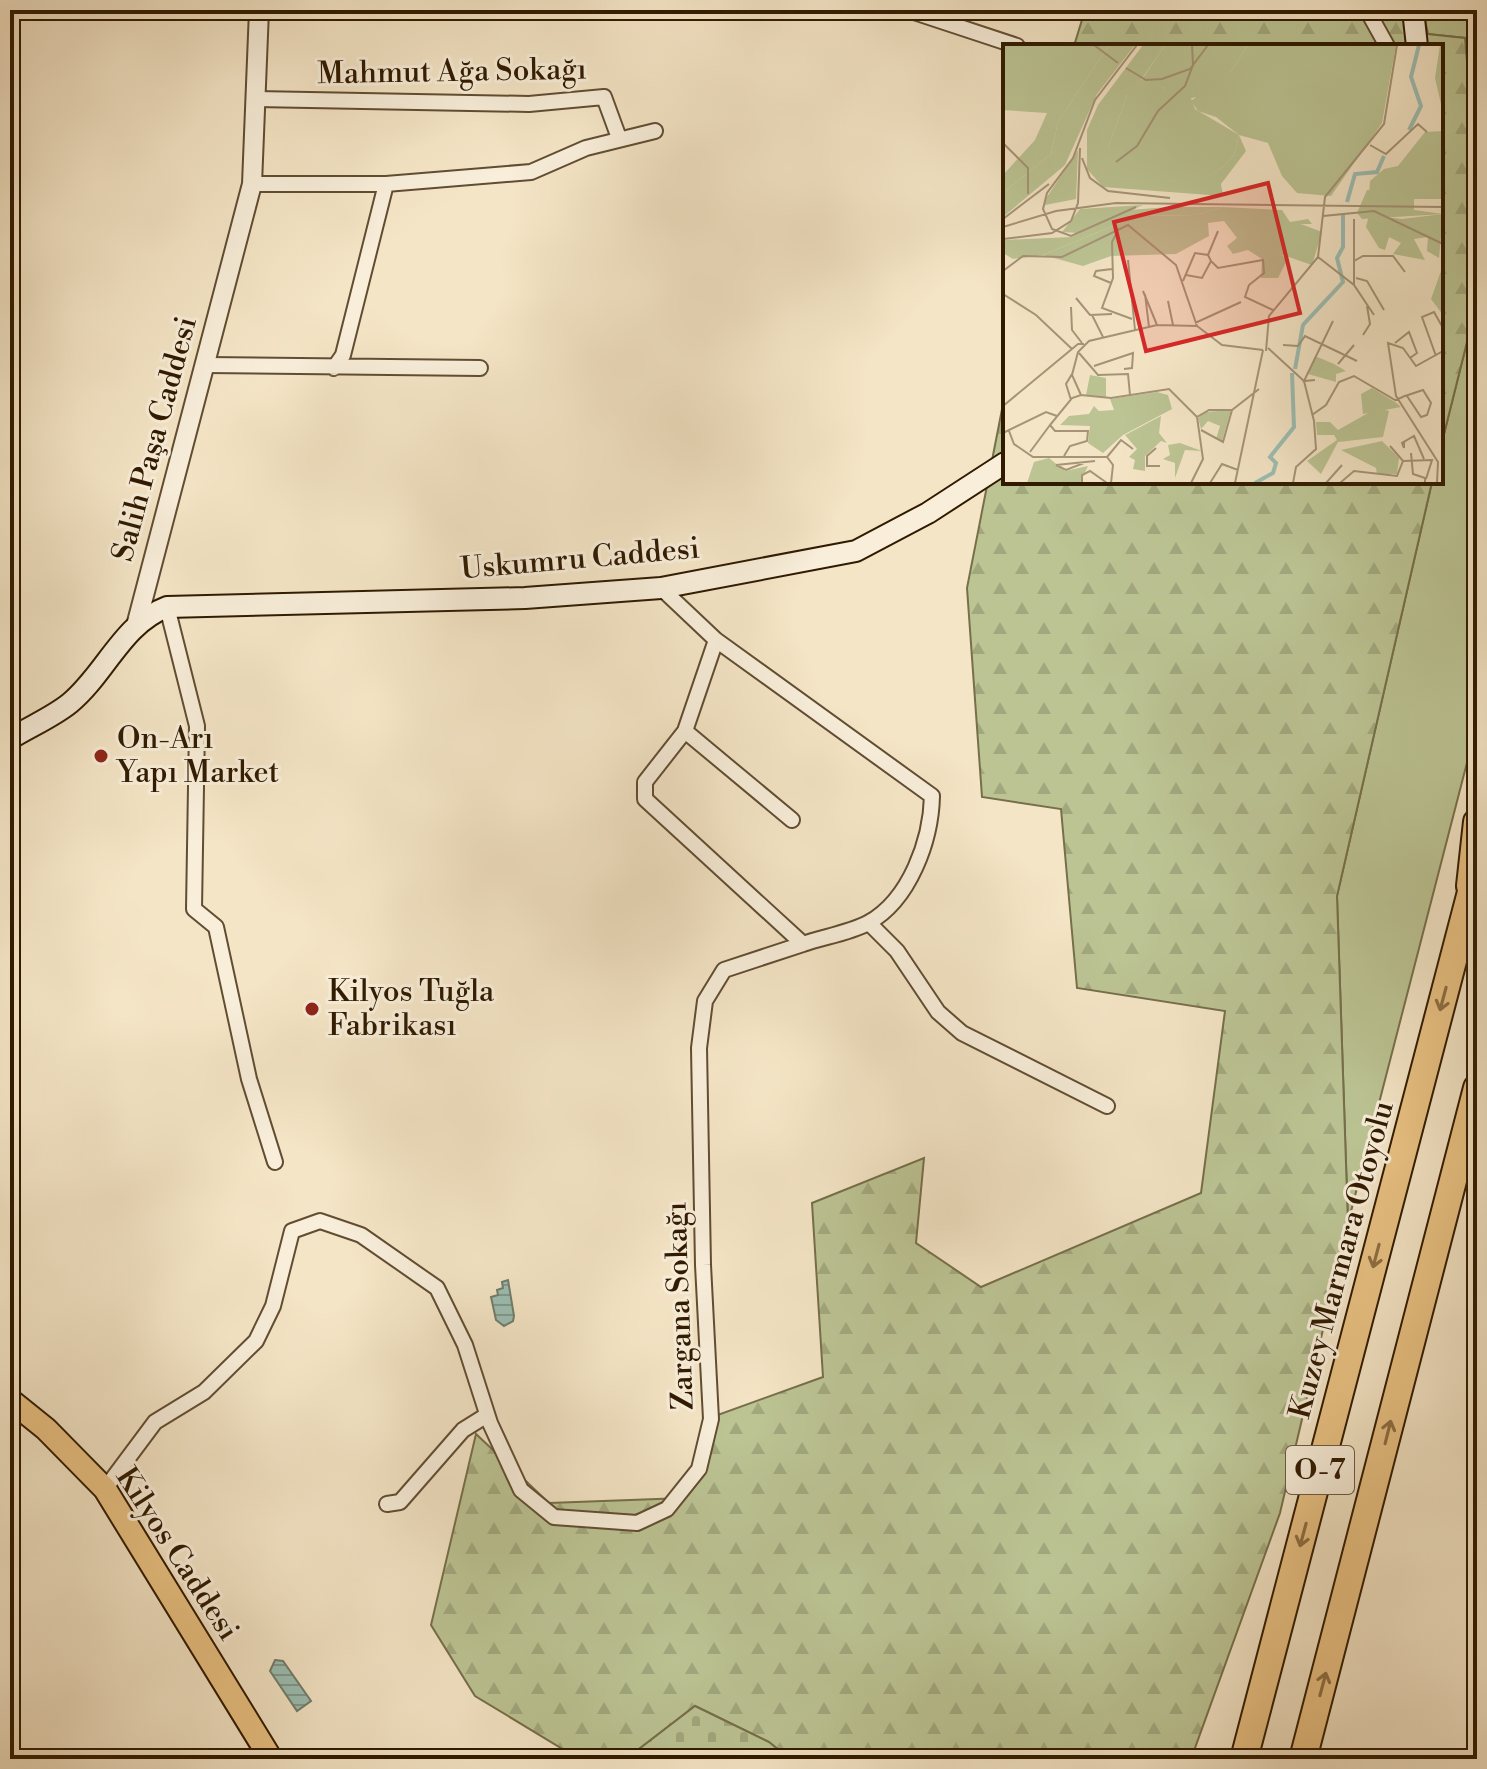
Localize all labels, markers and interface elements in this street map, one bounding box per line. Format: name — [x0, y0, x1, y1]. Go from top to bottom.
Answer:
inset map — [1003, 44, 1443, 484]
street label: Mahmut Ağa Sokağı — [317, 51, 587, 93]
street label: Salih Paşa Caddesi — [104, 312, 206, 566]
street label: Uskumru Caddesi — [459, 530, 701, 588]
place label: On-Arı Yapı Market — [115, 720, 280, 792]
marker: On-Arı Yapı Market — [92, 747, 110, 765]
place label: Kilyos Tuğla Fabrikası — [328, 973, 495, 1045]
one-way arrow — [1435, 985, 1450, 1011]
marker: Kilyos Tuğla Fabrikası — [303, 1000, 321, 1018]
street label: Kuzey Marmara Otoyolu — [1281, 1097, 1403, 1423]
street label: Zargana Sokağı — [657, 1201, 703, 1411]
one-way arrow — [1368, 1243, 1383, 1268]
one-way arrow — [1381, 1419, 1396, 1445]
road number: O-7 — [1286, 1446, 1354, 1494]
street label: Kilyos Caddesi — [107, 1460, 247, 1648]
one-way arrow — [1295, 1521, 1310, 1547]
one-way arrow — [1316, 1671, 1331, 1697]

